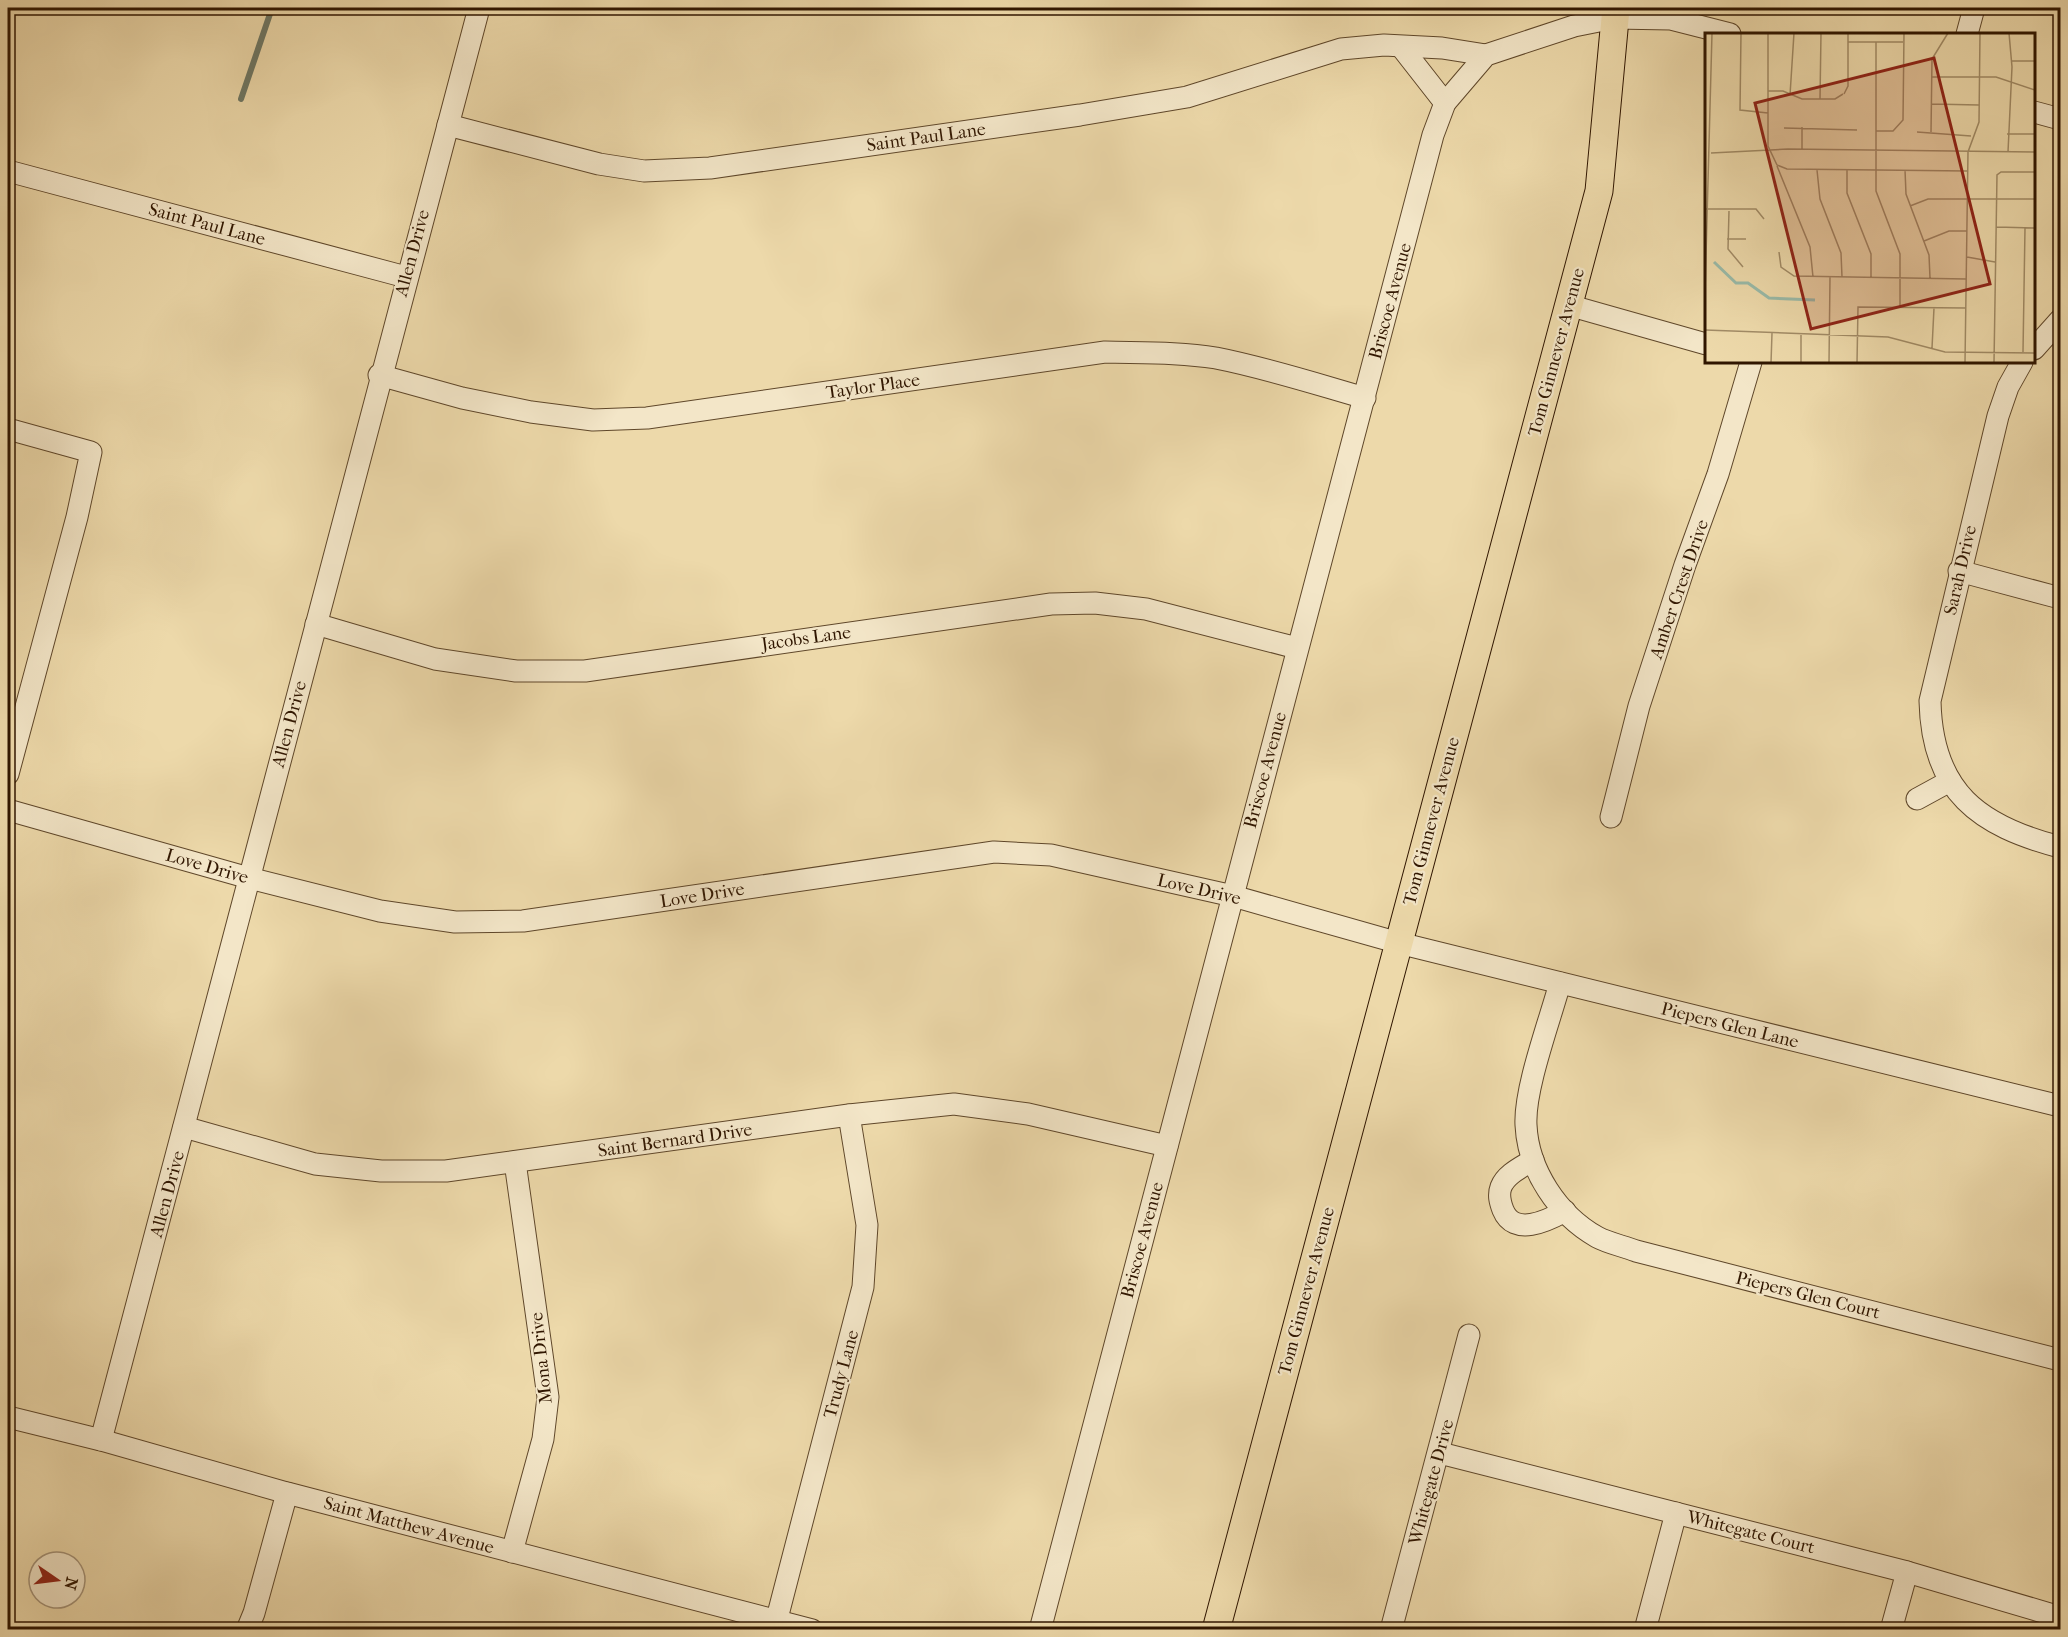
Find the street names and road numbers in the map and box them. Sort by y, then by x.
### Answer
street label: Saint Paul Lane [865,119,987,156]
street label: Saint Paul Lane [146,199,268,250]
street label: Allen Drive [391,207,434,300]
street label: Briscoe Avenue [1365,241,1416,361]
street label: Tom Ginnever Avenue [1524,266,1589,438]
street label: Taylor Place [825,370,921,403]
street label: Amber Crest Drive [1645,517,1713,662]
street label: Sarah Drive [1940,523,1981,617]
street label: Jacobs Lane [758,622,852,655]
street label: Allen Drive [268,678,311,771]
street label: Briscoe Avenue [1240,710,1291,830]
street label: Tom Ginnever Avenue [1399,735,1464,907]
street label: Love Drive [163,845,251,888]
street label: Love Drive [1155,870,1243,909]
street label: Love Drive [658,878,746,913]
street label: Piepers Glen Lane [1659,998,1801,1053]
street label: Saint Bernard Drive [597,1119,754,1162]
street label: Allen Drive [146,1148,189,1241]
street label: Briscoe Avenue [1117,1180,1168,1300]
street label: Tom Ginnever Avenue [1274,1205,1339,1377]
street label: Piepers Glen Court [1734,1267,1883,1324]
street label: Mona Drive [526,1311,557,1405]
street label: Trudy Lane [820,1328,863,1420]
street label: Whitegate Drive [1404,1417,1458,1548]
street label: Saint Matthew Avenue [321,1493,496,1558]
street label: Whitegate Court [1684,1506,1817,1559]

